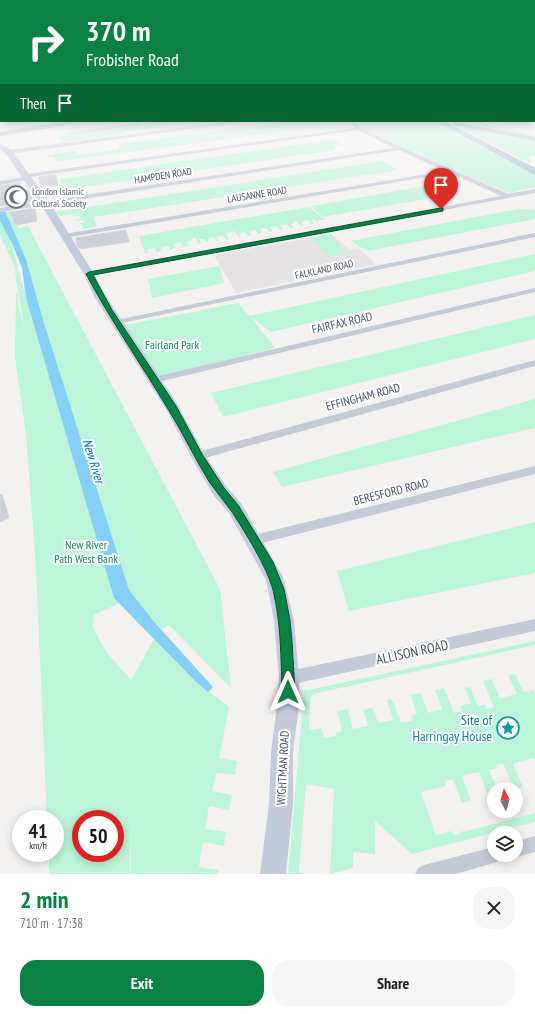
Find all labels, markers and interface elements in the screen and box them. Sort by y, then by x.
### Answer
text: 370 m [86,12,150,49]
icon: right [20,16,72,68]
text: Frobisher Road [86,48,179,71]
icon: arrive [54,92,76,114]
text: Then [20,94,46,113]
street label: HAMPDEN ROAD [134,165,193,186]
pin [424,168,458,209]
icon: arrive [430,174,452,196]
street label: LAUSANNE ROAD [226,183,288,206]
mosque icon: London Islamic Cultural Society [3,184,29,210]
place label: London Islamic Cultural Society [32,185,87,210]
street label: FALKLAND ROAD [294,257,355,282]
street label: FAIRFAX ROAD [310,308,374,337]
park label: Fairland Park [145,337,199,352]
street label: EFFINGHAM ROAD [324,379,402,414]
water label: New River [79,437,109,488]
street label: BERESFORD ROAD [352,475,430,508]
park label: New River Path West Bank [54,537,118,566]
street label: ALLISON ROAD [374,636,450,668]
position arrow [267,671,309,713]
place label: Site of Harringay House [412,711,492,745]
place icon: Site of Harringay House [495,715,521,741]
street label: WIGHTMAN ROAD [273,730,292,806]
north arrow [487,782,523,818]
map controls [487,782,523,862]
speed limit sign: 50 [72,810,124,862]
text: 41 [28,818,48,844]
button: layers [487,826,523,862]
text: km/h [29,839,47,852]
text: 2 min [20,884,68,915]
button: close [473,887,515,929]
text: 710 m · 17:38 [20,915,83,932]
button: Exit [20,960,264,1006]
button: Share [272,960,515,1006]

